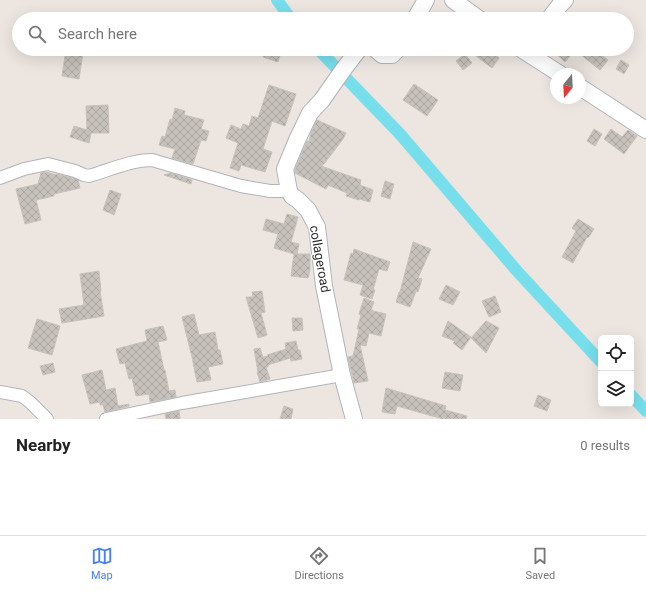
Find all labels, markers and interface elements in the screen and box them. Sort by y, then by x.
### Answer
search box [12,12,634,56]
icon: search [26,23,48,45]
text: Search here [58,25,137,43]
north arrow [550,68,586,104]
street label: collageroad [307,224,333,294]
map controls [598,335,634,407]
button: locate [598,335,634,371]
button: layers [598,371,634,407]
text: Nearby [16,435,71,455]
text: 0 results [580,438,630,453]
tab: Map [91,545,113,582]
tab: Directions [294,545,344,582]
tab: Saved [525,545,555,582]

